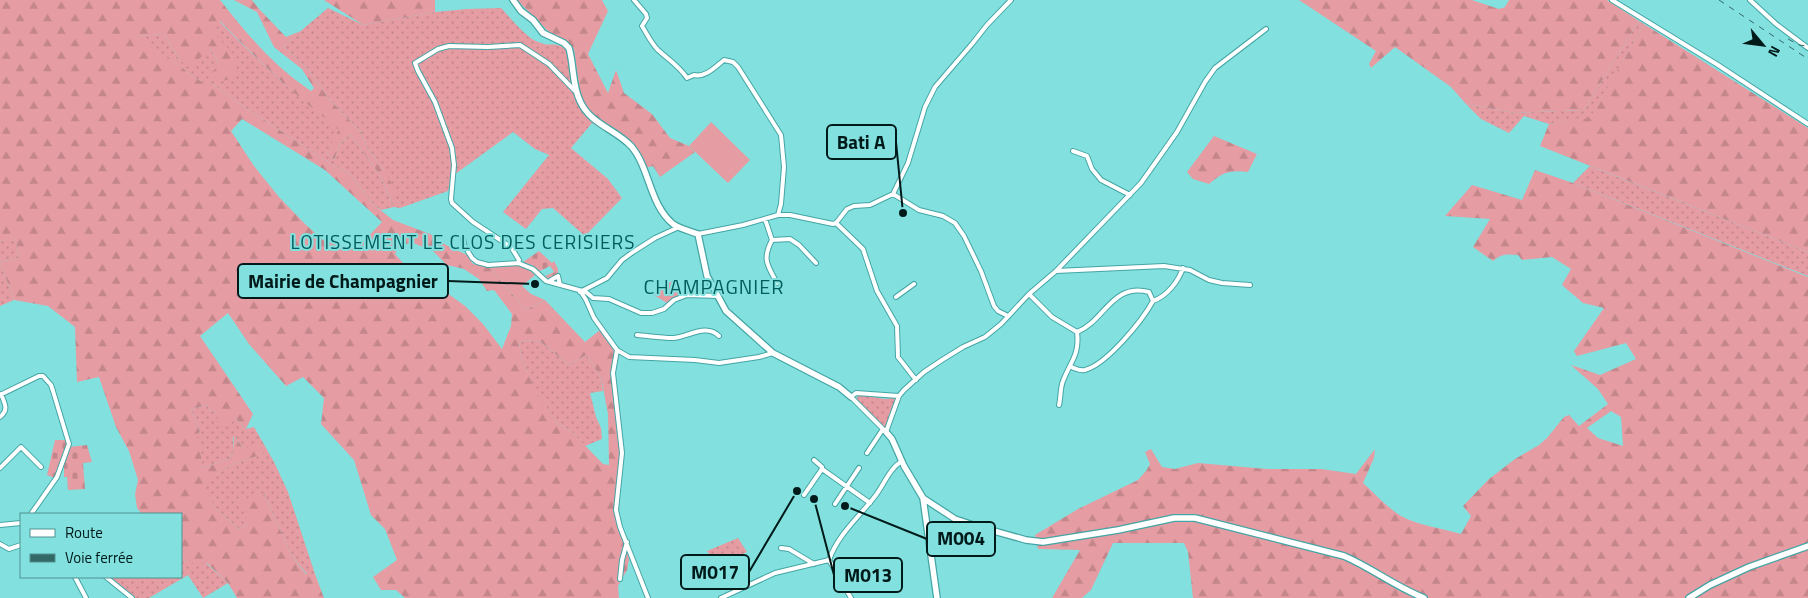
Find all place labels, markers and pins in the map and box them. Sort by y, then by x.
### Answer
callout: Bati A [827,125,896,159]
callout: Mairie de Champagnier [238,264,448,298]
callout: M004 [927,522,995,556]
callout: M017 [681,555,749,589]
callout: M013 [834,558,902,592]

